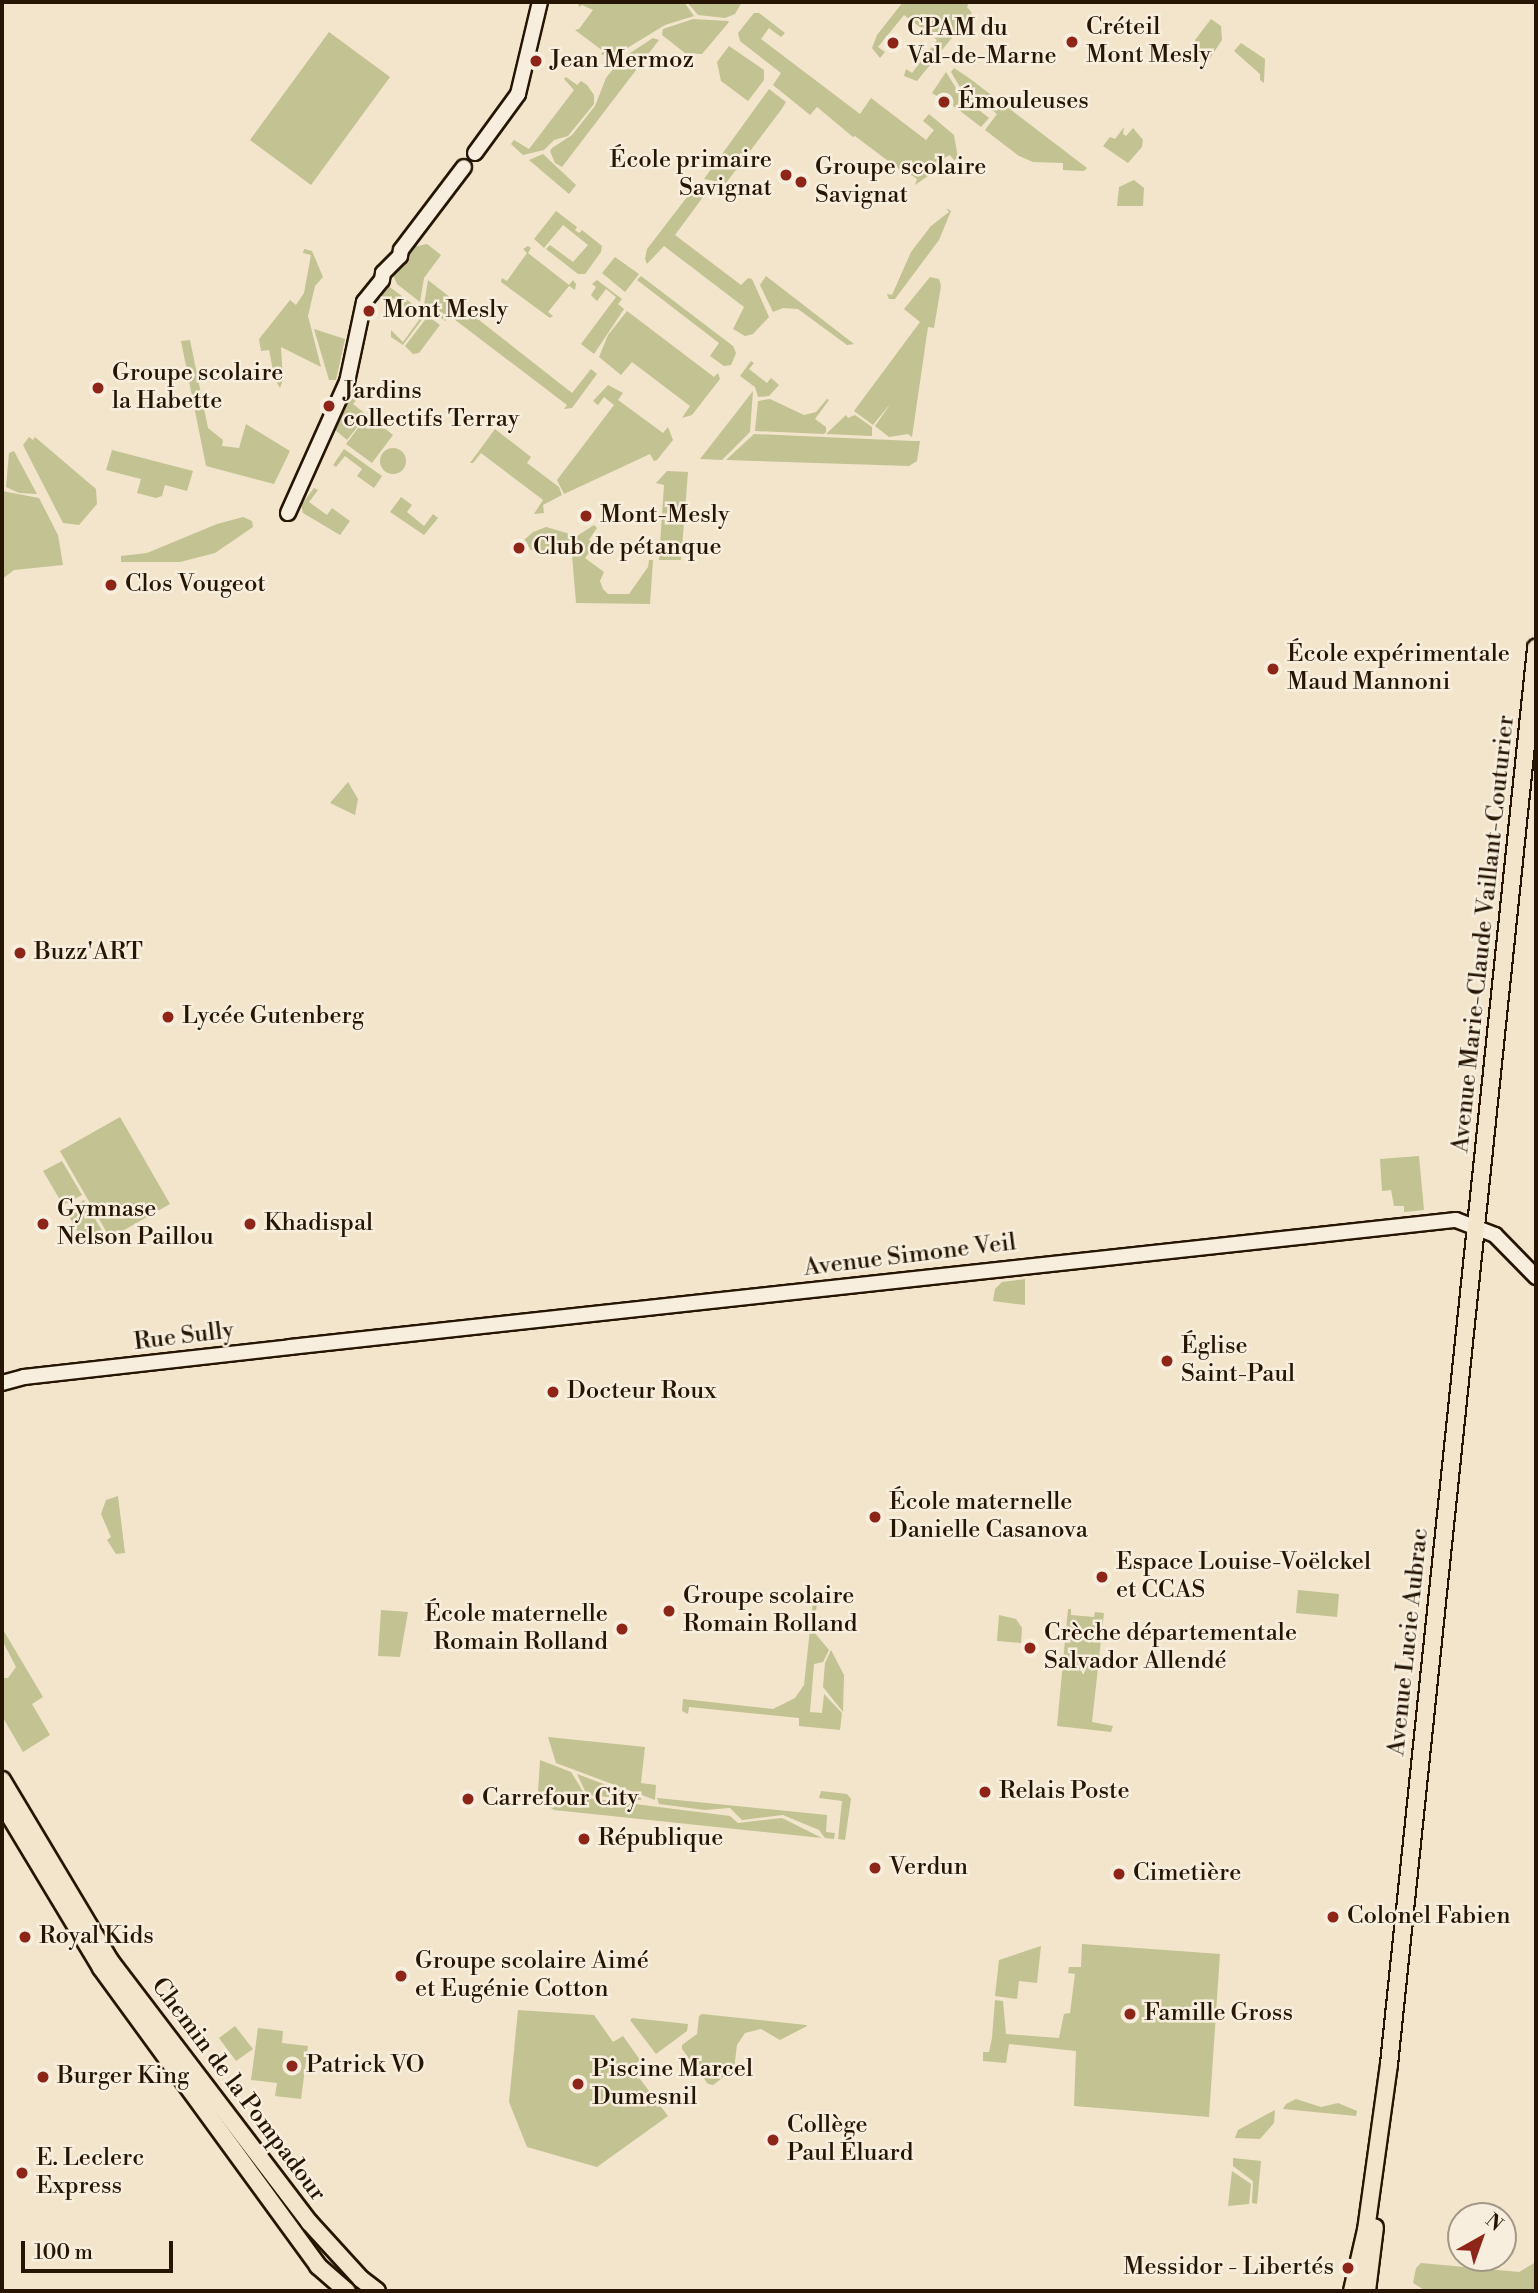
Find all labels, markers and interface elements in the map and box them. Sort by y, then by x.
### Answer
place label: Créteil Mont Mesly [1086,14,1211,70]
place label: CPAM du Val-de-Marne [907,15,1057,71]
marker: Créteil Mont Mesly [1064,34,1080,50]
marker: CPAM du Val-de-Marne [885,35,901,51]
place label: Jean Mermoz [550,47,694,75]
marker: Jean Mermoz [528,53,544,69]
place label: Émouleuses [958,88,1089,116]
marker: Émouleuses [936,94,952,110]
place label: École primaire Savignat [610,147,772,203]
place label: Groupe scolaire Savignat [815,154,986,210]
marker: École primaire Savignat [778,167,794,183]
marker: Groupe scolaire Savignat [793,174,809,190]
place label: Mont Mesly [383,297,508,325]
marker: Mont Mesly [361,303,377,319]
place label: Groupe scolaire la Habette [112,360,283,416]
place label: Jardins collectifs Terray [343,378,519,434]
marker: Groupe scolaire la Habette [90,380,106,396]
marker: Jardins collectifs Terray [321,398,337,414]
place label: Mont-Mesly [600,502,730,530]
marker: Mont-Mesly [578,508,594,524]
place label: Club de pétanque [533,534,722,562]
marker: Club de pétanque [511,540,527,556]
place label: Clos Vougeot [125,571,266,599]
marker: Clos Vougeot [103,577,119,593]
place label: École expérimentale Maud Mannoni [1287,641,1510,697]
marker: École expérimentale Maud Mannoni [1265,661,1281,677]
street label: Avenue Marie-Claude Vaillant-Couturier [1447,714,1521,1154]
place label: Buzz'ART [34,939,143,967]
marker: Buzz'ART [12,945,28,961]
place label: Lycée Gutenberg [182,1003,364,1031]
marker: Lycée Gutenberg [160,1009,176,1025]
place label: Gymnase Nelson Paillou [57,1196,214,1252]
place label: Khadispal [264,1210,373,1238]
marker: Gymnase Nelson Paillou [35,1216,51,1232]
marker: Khadispal [242,1216,258,1232]
street label: Avenue Simone Veil [802,1229,1018,1283]
street label: Rue Sully [132,1317,236,1357]
place label: Église Saint-Paul [1181,1333,1295,1389]
marker: Église Saint-Paul [1159,1353,1175,1369]
place label: Docteur Roux [567,1378,716,1406]
marker: Docteur Roux [545,1384,561,1400]
place label: École maternelle Danielle Casanova [889,1489,1088,1545]
marker: École maternelle Danielle Casanova [867,1509,883,1525]
street label: Avenue Lucie Aubrac [1383,1527,1435,1757]
place label: Espace Louise-Voëlckel et CCAS [1116,1549,1371,1605]
marker: Espace Louise-Voëlckel et CCAS [1094,1569,1110,1585]
place label: Groupe scolaire Romain Rolland [683,1583,857,1639]
place label: École maternelle Romain Rolland [425,1601,608,1657]
marker: Groupe scolaire Romain Rolland [661,1603,677,1619]
place label: Crèche départementale Salvador Allendé [1044,1620,1297,1676]
marker: École maternelle Romain Rolland [614,1621,630,1637]
marker: Crèche départementale Salvador Allendé [1022,1640,1038,1656]
place label: Relais Poste [999,1778,1130,1806]
marker: Relais Poste [977,1784,993,1800]
place label: Carrefour City [482,1785,639,1813]
marker: Carrefour City [460,1791,476,1807]
place label: République [598,1825,723,1853]
marker: République [576,1831,592,1847]
place label: Verdun [889,1854,968,1882]
marker: Verdun [867,1860,883,1876]
place label: Cimetière [1133,1860,1241,1888]
marker: Cimetière [1111,1866,1127,1882]
place label: Colonel Fabien [1347,1903,1510,1931]
marker: Colonel Fabien [1325,1909,1341,1925]
place label: Royal Kids [39,1923,154,1951]
marker: Royal Kids [17,1929,33,1945]
place label: Groupe scolaire Aimé et Eugénie Cotton [415,1948,649,2004]
marker: Groupe scolaire Aimé et Eugénie Cotton [393,1968,409,1984]
street label: Chemin de la Pompadour [145,1973,331,2207]
place label: Famille Gross [1144,2000,1293,2028]
marker: Famille Gross [1122,2006,1138,2022]
place label: Patrick VO [306,2052,424,2080]
place label: Piscine Marcel Dumesnil [592,2056,753,2112]
marker: Patrick VO [284,2058,300,2074]
place label: Burger King [57,2063,189,2091]
marker: Burger King [35,2069,51,2085]
marker: Piscine Marcel Dumesnil [570,2076,586,2092]
place label: Collège Paul Éluard [787,2112,913,2168]
marker: Collège Paul Éluard [765,2132,781,2148]
place label: E. Leclerc Express [36,2145,144,2201]
marker: E. Leclerc Express [14,2165,30,2181]
north arrow [1447,2202,1517,2272]
text: N [1481,2208,1508,2236]
scale bar [24,2226,177,2270]
text: 100 m [34,2240,93,2266]
place label: Messidor - Libertés [1123,2254,1334,2282]
marker: Messidor - Libertés [1340,2260,1356,2276]

